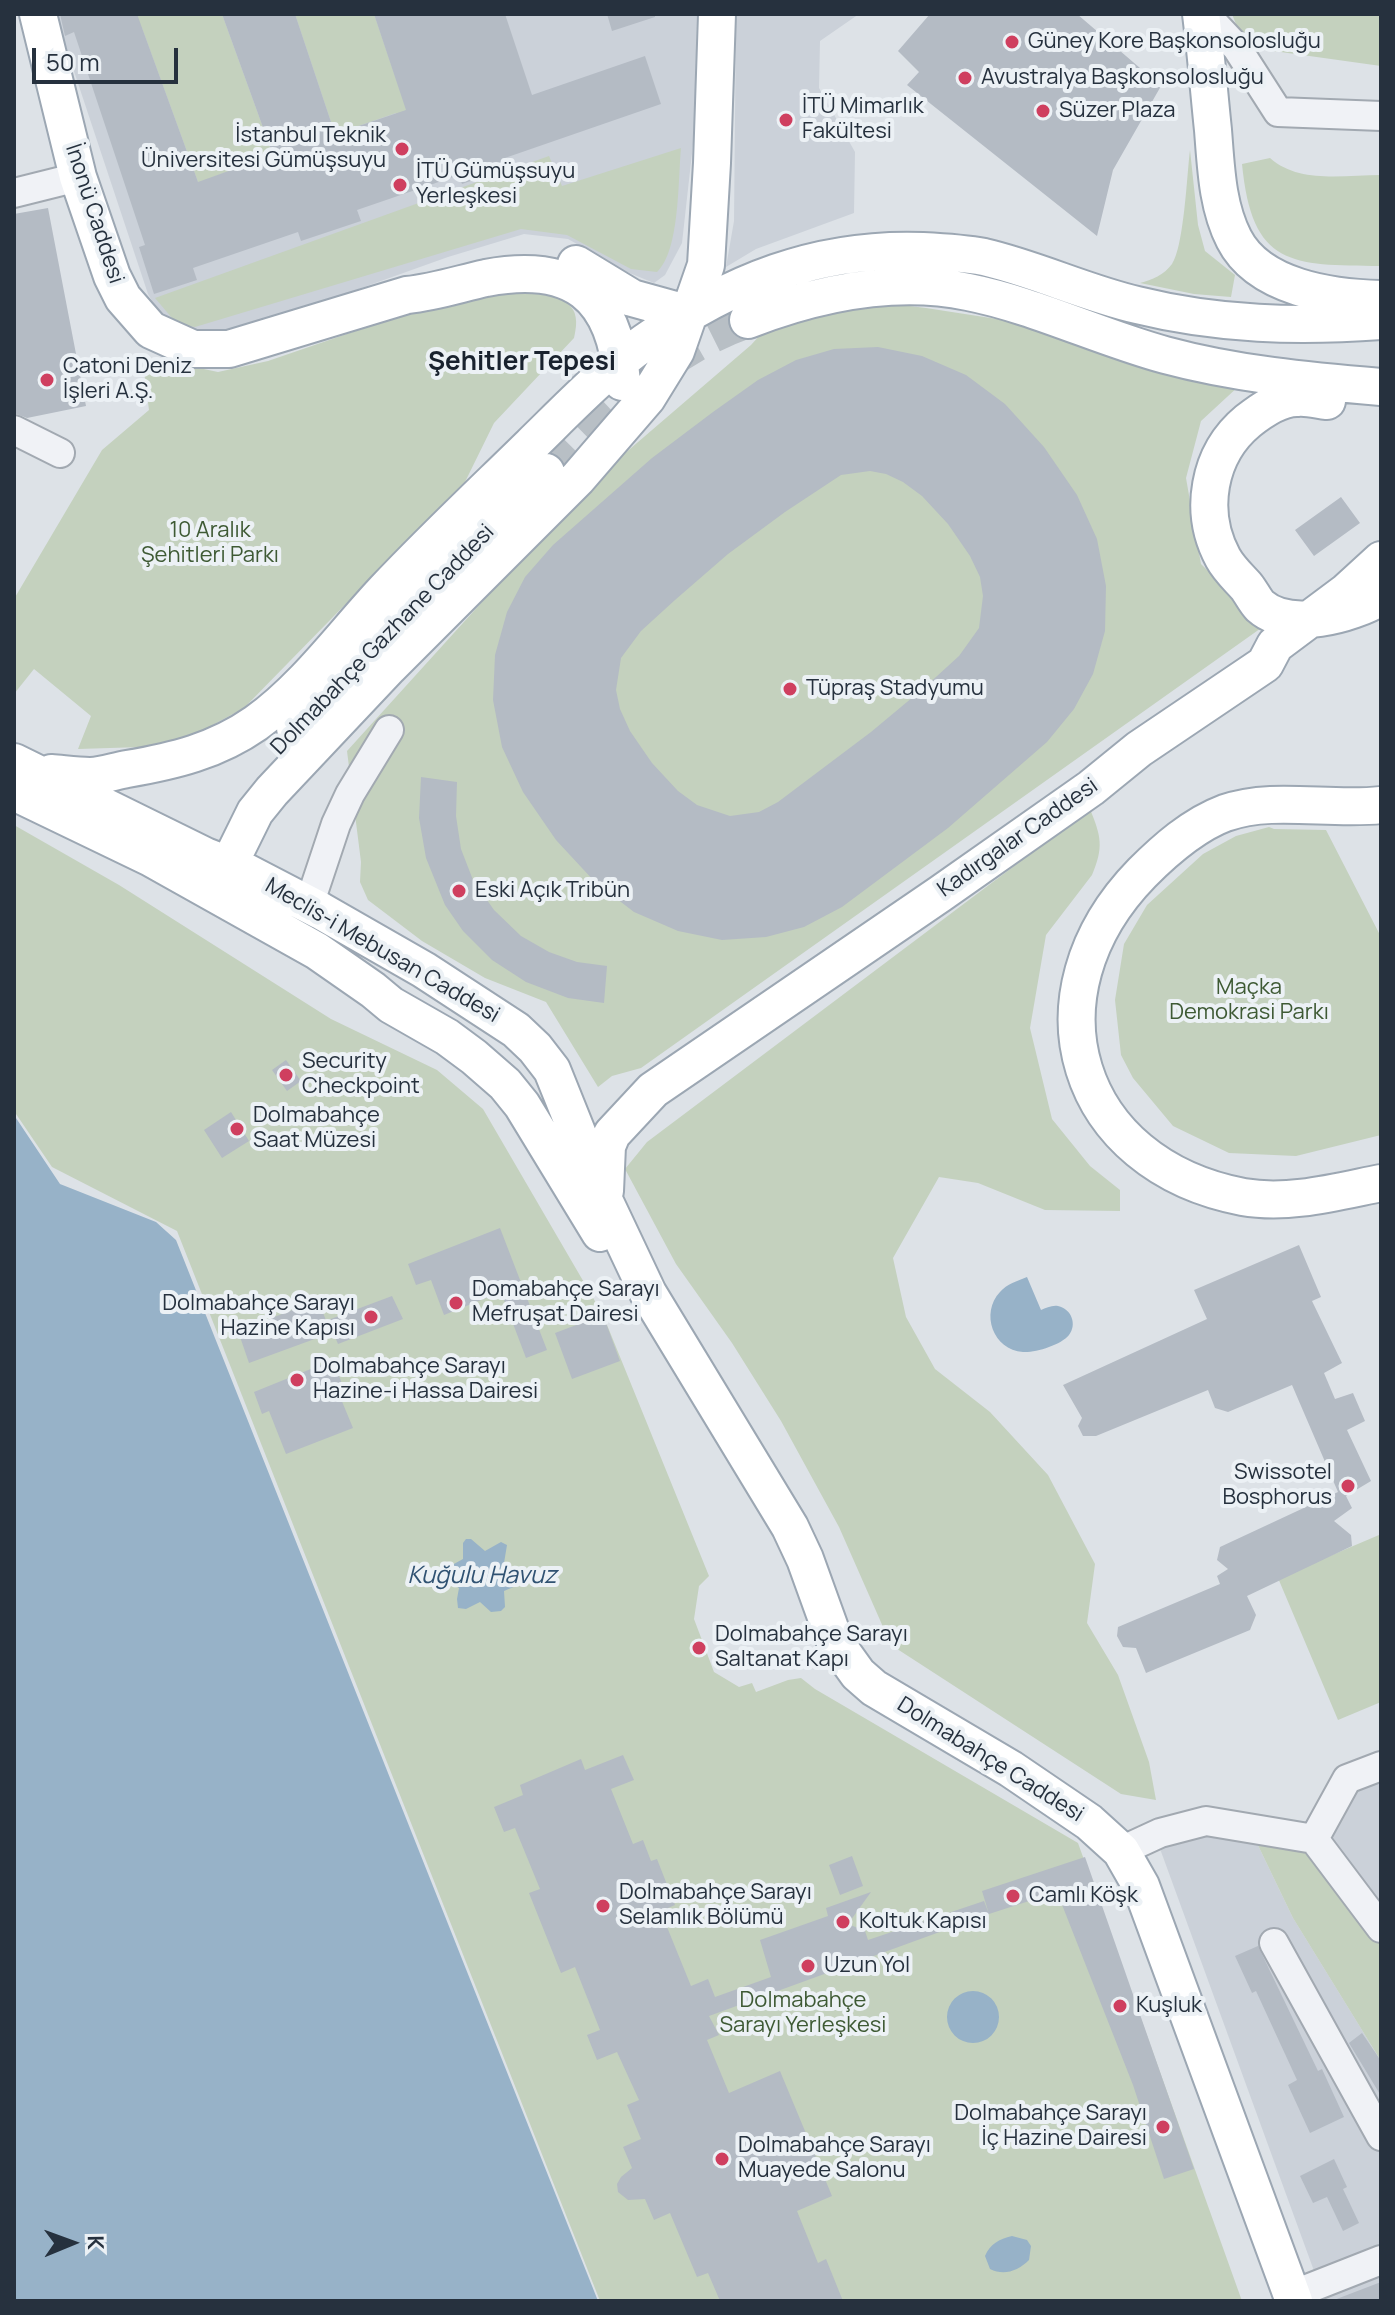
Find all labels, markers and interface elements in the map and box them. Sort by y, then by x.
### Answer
place label: Güney Kore Başkonsolosluğu [1028,29,1321,55]
scale bar [36,32,182,82]
marker: Güney Kore Başkonsolosluğu [1003,33,1021,51]
text: 50 m [46,45,100,78]
place label: Avustralya Başkonsolosluğu [981,65,1264,91]
marker: Avustralya Başkonsolosluğu [956,69,974,87]
place label: İTÜ Mimarlık Fakültesi [802,94,924,146]
place label: Süzer Plaza [1059,98,1175,124]
marker: Süzer Plaza [1034,102,1052,120]
marker: İTÜ Mimarlık Fakültesi [777,111,795,129]
place label: İstanbul Teknik Üniversitesi Gümüşsuyu [141,123,386,174]
marker: İstanbul Teknik Üniversitesi Gümüşsuyu [393,140,411,158]
street label: İnonü Caddesi [59,141,129,287]
place label: İTÜ Gümüşsuyu Yerleşkesi [416,159,575,210]
marker: İTÜ Gümüşsuyu Yerleşkesi [391,176,409,194]
district label: Şehitler Tepesi [428,347,616,379]
place label: Catoni Deniz İşleri A.Ş. [63,354,192,406]
marker: Catoni Deniz İşleri A.Ş. [38,371,56,389]
park label: 10 Aralık Şehitleri Parkı [141,518,279,570]
street label: Dolmabahçe Gazhane Caddesi [266,519,500,761]
place label: Tüpraş Stadyumu [806,676,984,702]
marker: Tüpraş Stadyumu [781,680,799,698]
street label: Kadırgalar Caddesi [933,773,1103,903]
street label: Meclis-i Mebusan Caddesi [260,873,504,1029]
place label: Eski Açık Tribün [475,878,630,904]
marker: Eski Açık Tribün [450,882,468,900]
park label: Maçka Demokrasi Parkı [1169,975,1329,1026]
place label: Security Checkpoint [302,1049,420,1100]
marker: Security Checkpoint [277,1066,295,1084]
place label: Dolmabahçe Saat Müzesi [253,1103,380,1154]
marker: Dolmabahçe Saat Müzesi [228,1120,246,1138]
place label: Domabahçe Sarayı Mefruşat Dairesi [472,1277,660,1328]
place label: Dolmabahçe Sarayı Hazine Kapısı [162,1291,355,1342]
marker: Domabahçe Sarayı Mefruşat Dairesi [447,1294,465,1312]
marker: Dolmabahçe Sarayı Hazine Kapısı [362,1308,380,1326]
place label: Dolmabahçe Sarayı Hazine-i Hassa Dairesi [313,1354,538,1406]
marker: Dolmabahçe Sarayı Hazine-i Hassa Dairesi [288,1371,306,1389]
place label: Swissotel Bosphorus [1222,1460,1332,1512]
marker: Swissotel Bosphorus [1339,1477,1357,1495]
water label: Kuğulu Havuz [407,1562,557,1590]
place label: Dolmabahçe Sarayı Saltanat Kapı [715,1622,908,1674]
marker: Dolmabahçe Sarayı Saltanat Kapı [690,1639,708,1657]
street label: Dolmabahçe Caddesi [892,1692,1088,1828]
place label: Dolmabahçe Sarayı Selamlık Bölümü [619,1880,812,1932]
place label: Camlı Köşk [1029,1883,1138,1909]
marker: Camlı Köşk [1004,1887,1022,1905]
marker: Dolmabahçe Sarayı Selamlık Bölümü [594,1897,612,1915]
place label: Koltuk Kapısı [859,1909,987,1935]
marker: Koltuk Kapısı [834,1913,852,1931]
place label: Uzun Yol [824,1953,910,1979]
marker: Uzun Yol [799,1957,817,1975]
park label: Dolmabahçe Sarayı Yerleşkesi [719,1988,887,2040]
place label: Kuşluk [1136,1993,1202,2019]
marker: Kuşluk [1111,1997,1129,2015]
place label: Dolmabahçe Sarayı İç Hazine Dairesi [954,2101,1147,2152]
marker: Dolmabahçe Sarayı İç Hazine Dairesi [1154,2118,1172,2136]
place label: Dolmabahçe Sarayı Muayede Salonu [738,2133,931,2184]
marker: Dolmabahçe Sarayı Muayede Salonu [713,2150,731,2168]
north arrow [32,2203,112,2283]
text: K [81,2235,111,2250]

